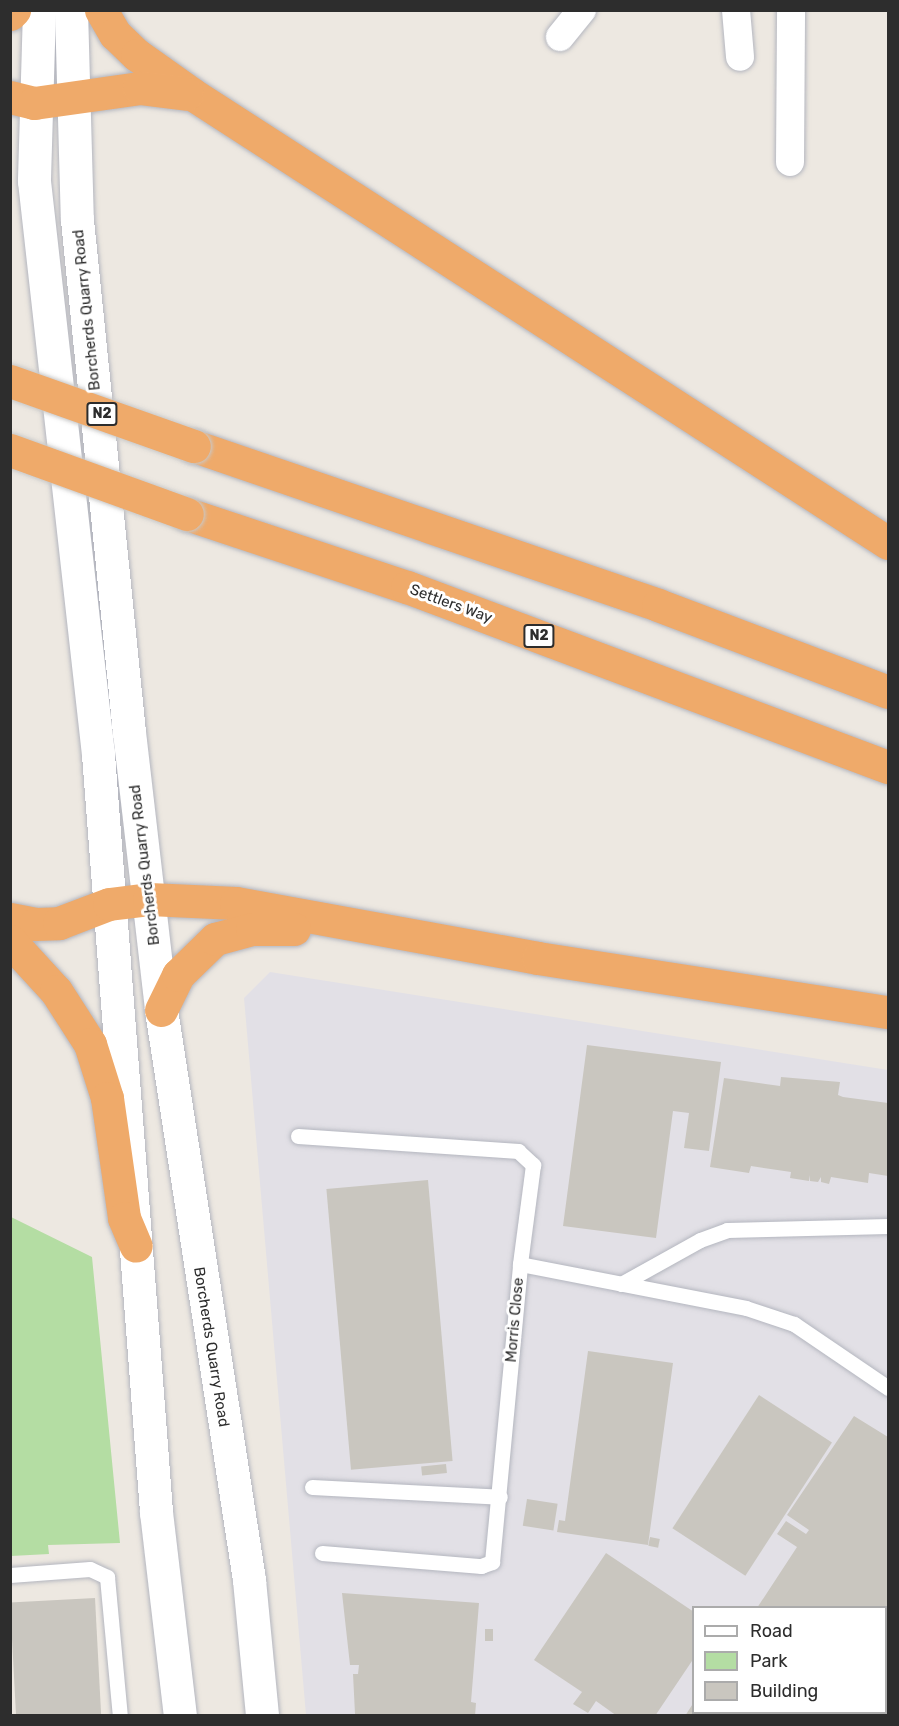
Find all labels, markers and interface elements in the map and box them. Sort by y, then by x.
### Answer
street label: Borcherds Quarry Road [70,228,104,392]
road number: N2 [86,403,118,425]
street label: Settlers Way [407,581,495,627]
road number: N2 [522,625,556,647]
street label: Borcherds Quarry Road [126,783,164,947]
street label: Borcherds Quarry Road [189,1266,233,1428]
street label: Morris Close [502,1277,528,1363]
legend [692,1606,887,1714]
text: Road [750,1620,793,1642]
text: Park [750,1650,787,1672]
text: Building [750,1680,818,1702]

